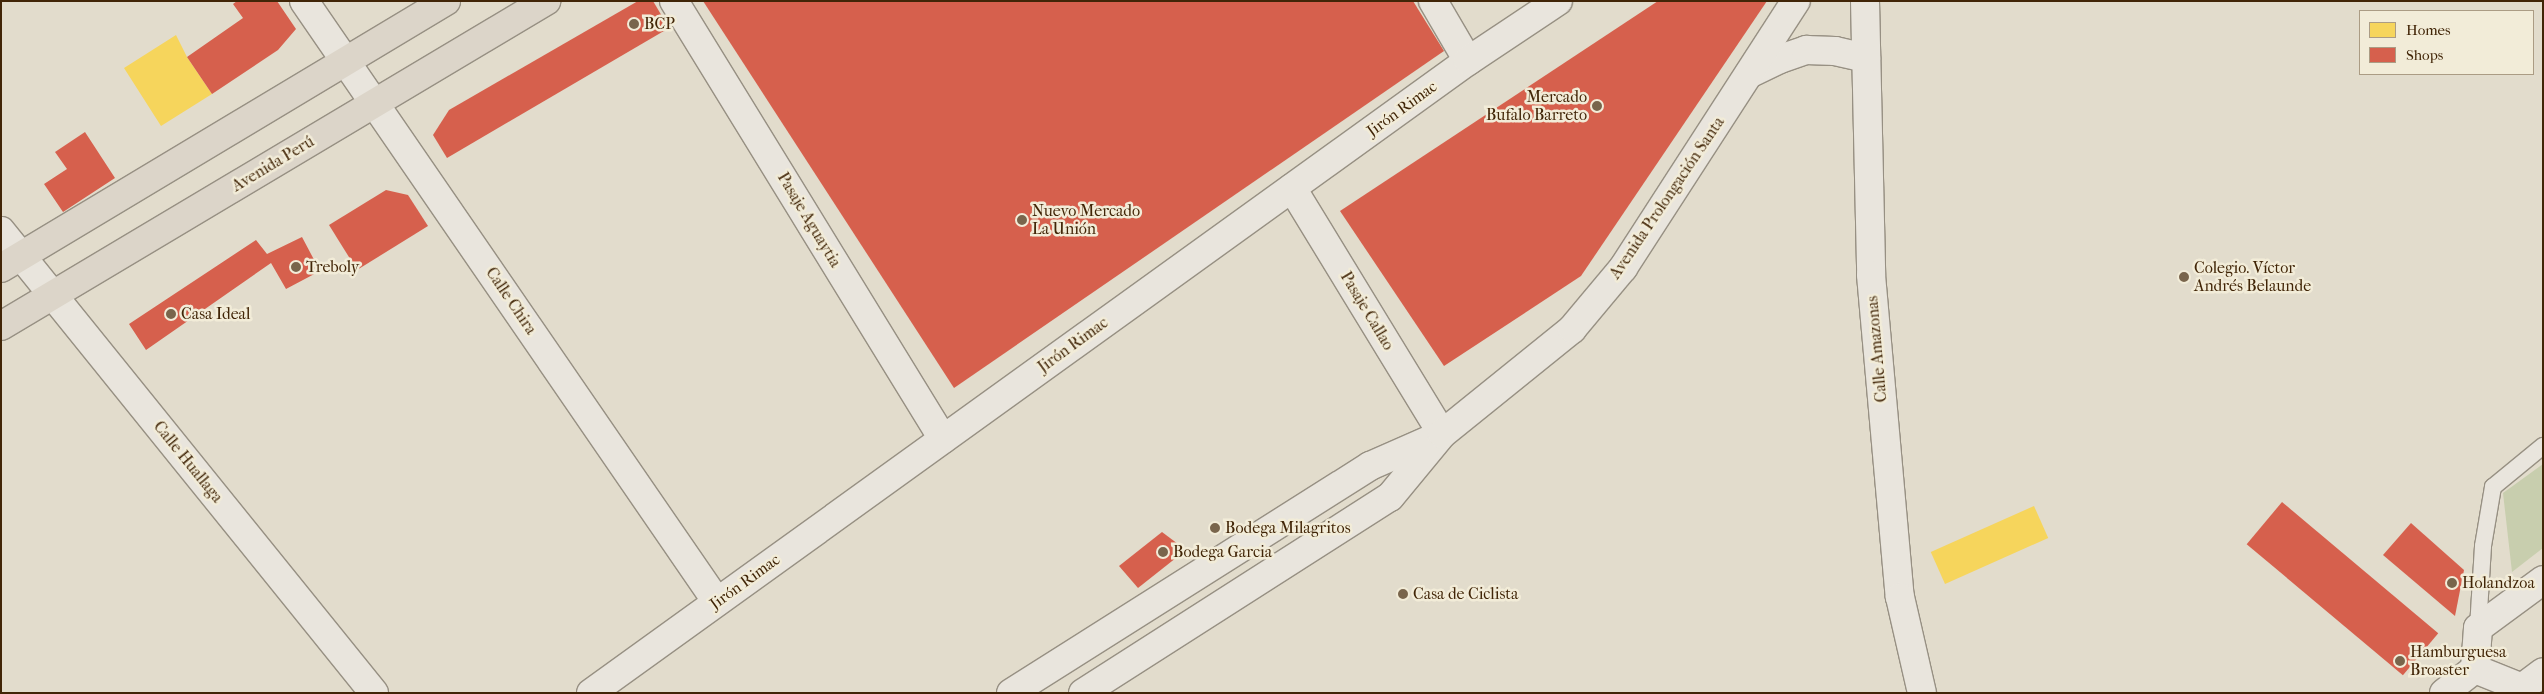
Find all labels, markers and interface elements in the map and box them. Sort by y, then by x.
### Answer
legend [2359,10,2534,75]
place label: BCP [644,14,675,34]
marker: BCP [628,18,640,30]
text: Homes [2406,21,2451,39]
text: Shops [2406,46,2443,64]
street label: Jirón Rimac [1363,77,1441,141]
place label: Mercado Bufalo Barreto [1486,87,1587,125]
marker: Mercado Bufalo Barreto [1591,100,1603,112]
street label: Avenida Prolongación Santa [1606,113,1728,283]
street label: Avenida Perú [229,132,317,196]
street label: Pasaje Aguaytia [773,169,845,271]
place label: Nuevo Mercado La Unión [1032,201,1140,239]
marker: Nuevo Mercado La Unión [1016,214,1028,226]
place label: Treboly [306,257,359,277]
place label: Colegio. Víctor Andrés Belaunde [2194,258,2311,296]
marker: Treboly [290,261,302,273]
street label: Calle Chira [482,264,540,338]
street label: Pasaje Callao [1336,268,1398,354]
marker: Colegio. Víctor Andrés Belaunde [2178,271,2190,283]
street label: Calle Amazonas [1863,295,1891,403]
place label: Casa Ideal [181,304,250,324]
marker: Casa Ideal [165,308,177,320]
street label: Jirón Rimac [1034,313,1112,377]
street label: Calle Huallaga [149,417,227,507]
place label: Bodega Milagritos [1225,518,1351,538]
marker: Bodega Milagritos [1209,522,1221,534]
place label: Bodega Garcia [1173,542,1272,562]
marker: Bodega Garcia [1157,546,1169,558]
street label: Jirón Rimac [706,550,784,614]
place label: Holandzoa [2462,573,2535,593]
marker: Holandzoa [2446,577,2458,589]
place label: Casa de Ciclista [1413,584,1518,604]
marker: Casa de Ciclista [1397,588,1409,600]
place label: Hamburguesa Broaster [2410,642,2506,680]
marker: Hamburguesa Broaster [2394,655,2406,667]

